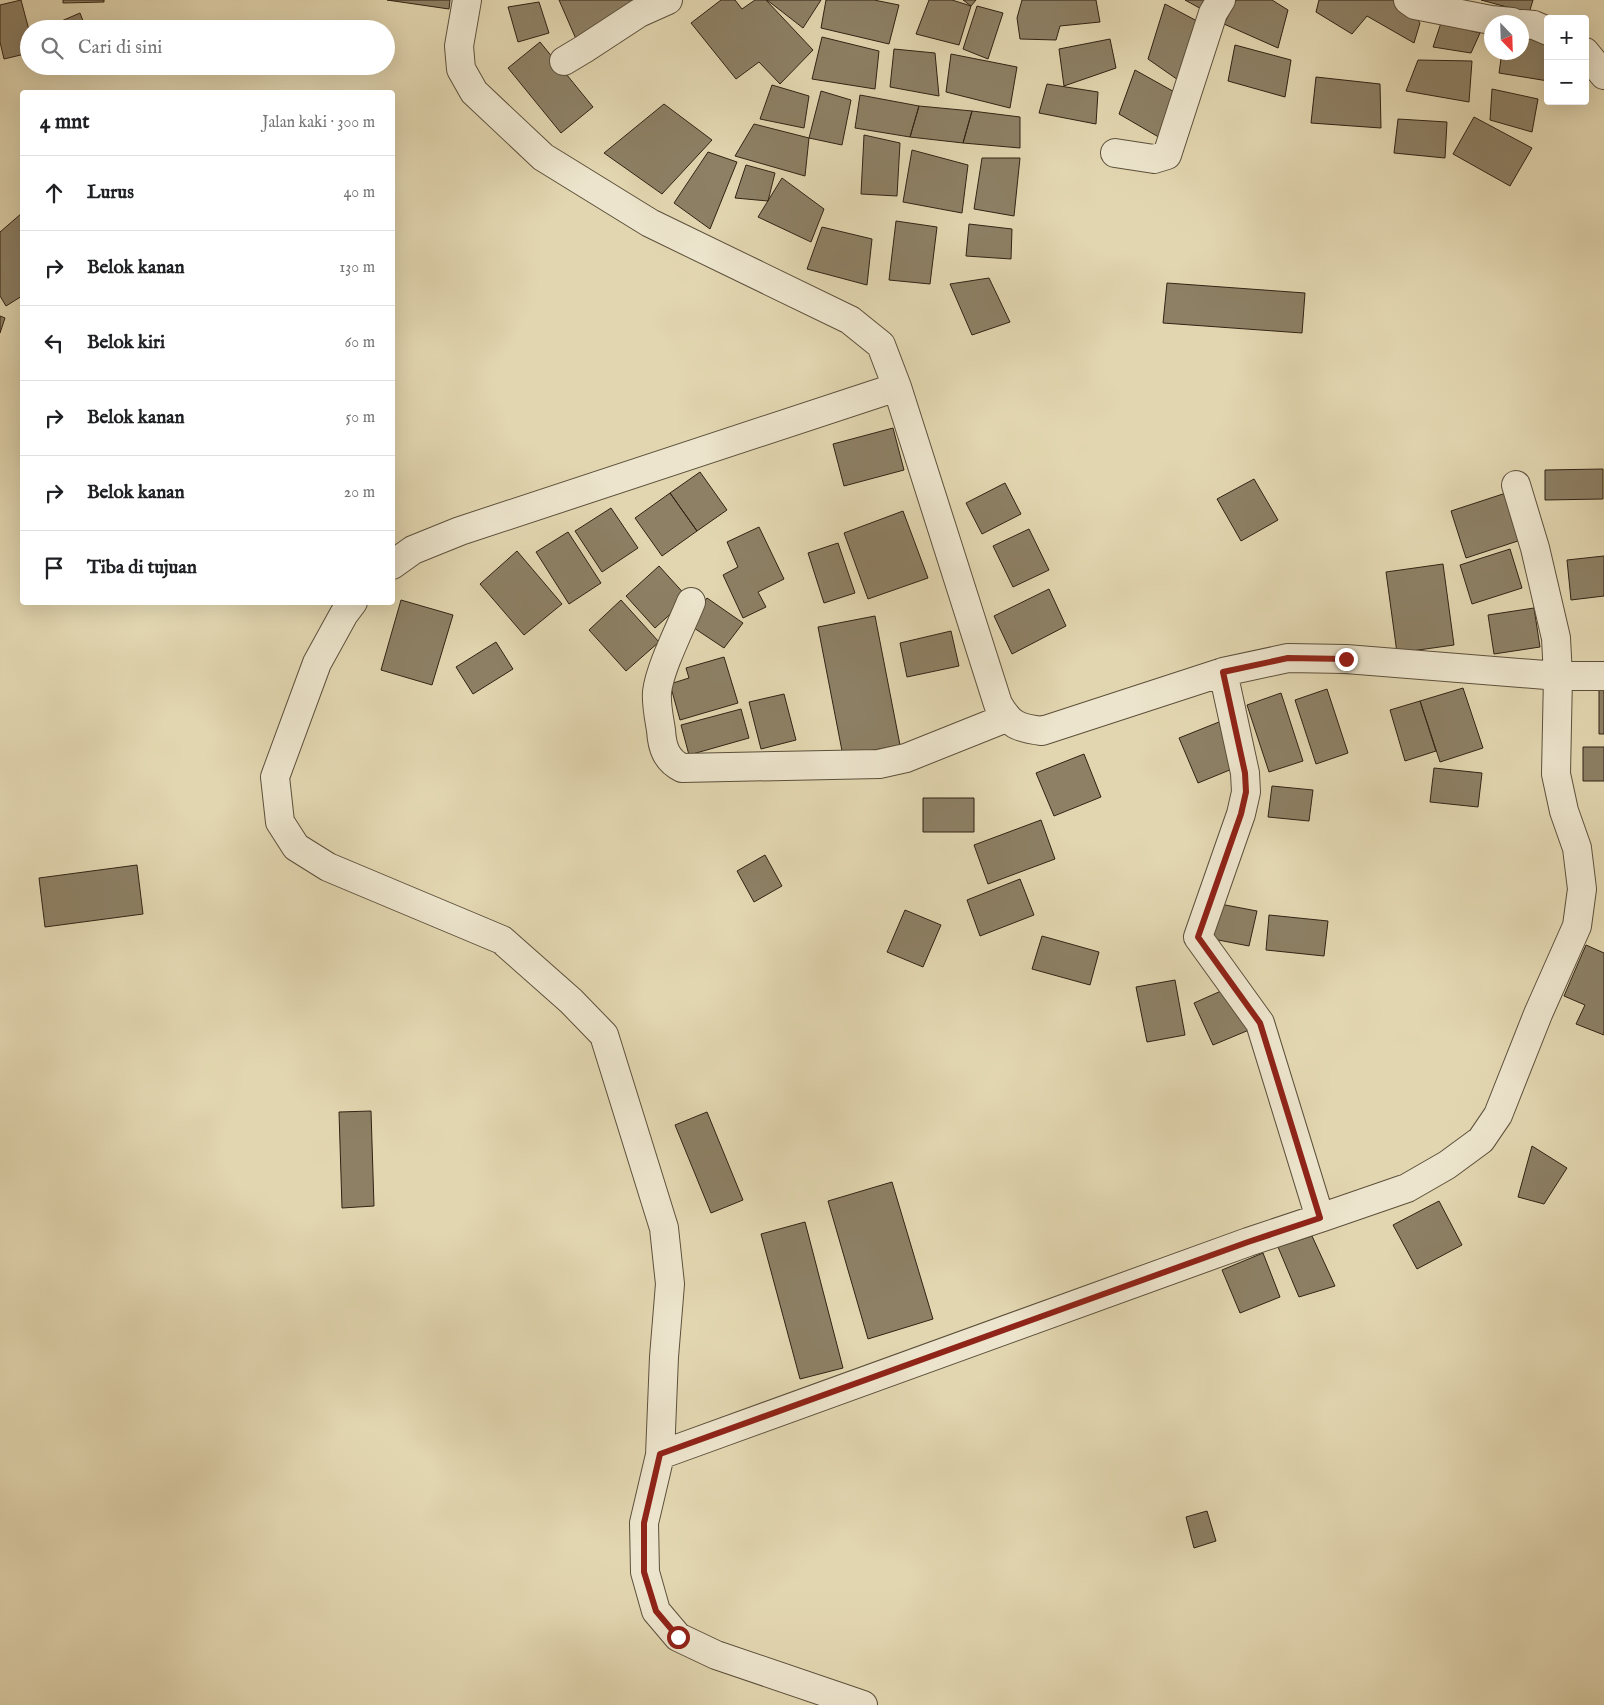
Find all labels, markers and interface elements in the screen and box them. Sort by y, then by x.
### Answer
north arrow [1484,15,1529,60]
map controls [1544,15,1589,105]
button: + [1544,15,1589,60]
search box [20,20,395,75]
icon: search [38,34,66,62]
text: Cari di sini [78,36,162,60]
button: − [1544,60,1589,105]
text: 4 mnt [40,109,89,136]
text: Jalan kaki · 300 m [262,113,375,133]
icon: ahead [40,179,68,207]
text: Lurus [87,181,134,205]
text: 40 m [343,183,375,203]
icon: right [40,254,68,282]
text: Belok kanan [87,256,185,280]
text: 130 m [339,258,375,278]
icon: left [40,329,68,357]
text: Belok kiri [87,331,165,355]
text: 60 m [345,333,375,353]
icon: right [40,404,68,432]
text: Belok kanan [87,406,185,430]
text: 50 m [346,408,375,428]
icon: right [40,479,68,507]
text: Belok kanan [87,481,185,505]
text: 20 m [344,483,375,503]
icon: arrive [40,554,68,582]
text: Tiba di tujuan [87,556,197,580]
route end [1335,648,1358,671]
route start [667,1626,690,1649]

